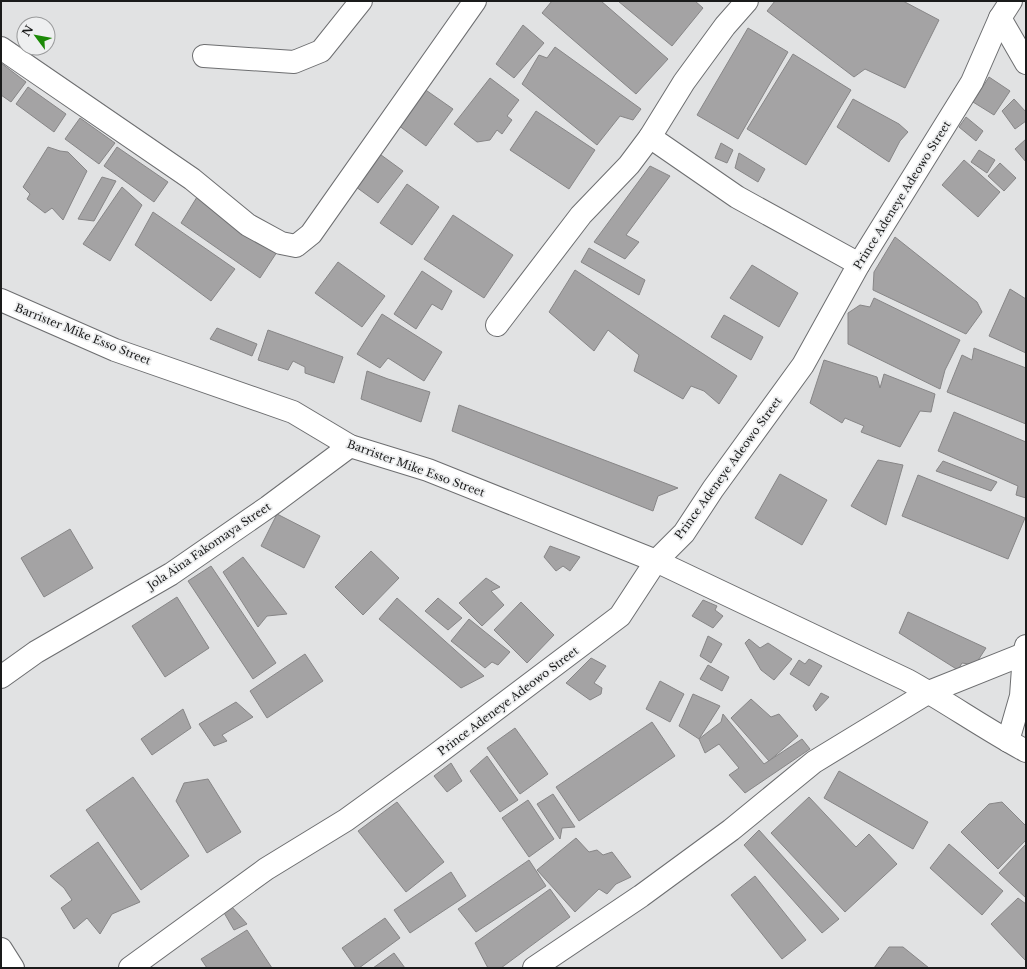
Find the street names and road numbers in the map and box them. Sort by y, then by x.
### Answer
street label: Prince Adeneye Adeowo Street [850,118,954,272]
street label: Barrister Mike Esso Street [13,300,154,368]
street label: Prince Adeneye Adeowo Street [672,394,785,542]
street label: Barrister Mike Esso Street [345,437,487,500]
street label: Jola Aina Fakomaya Street [143,499,274,594]
street label: Prince Adeneye Adeowo Street [435,643,582,758]

